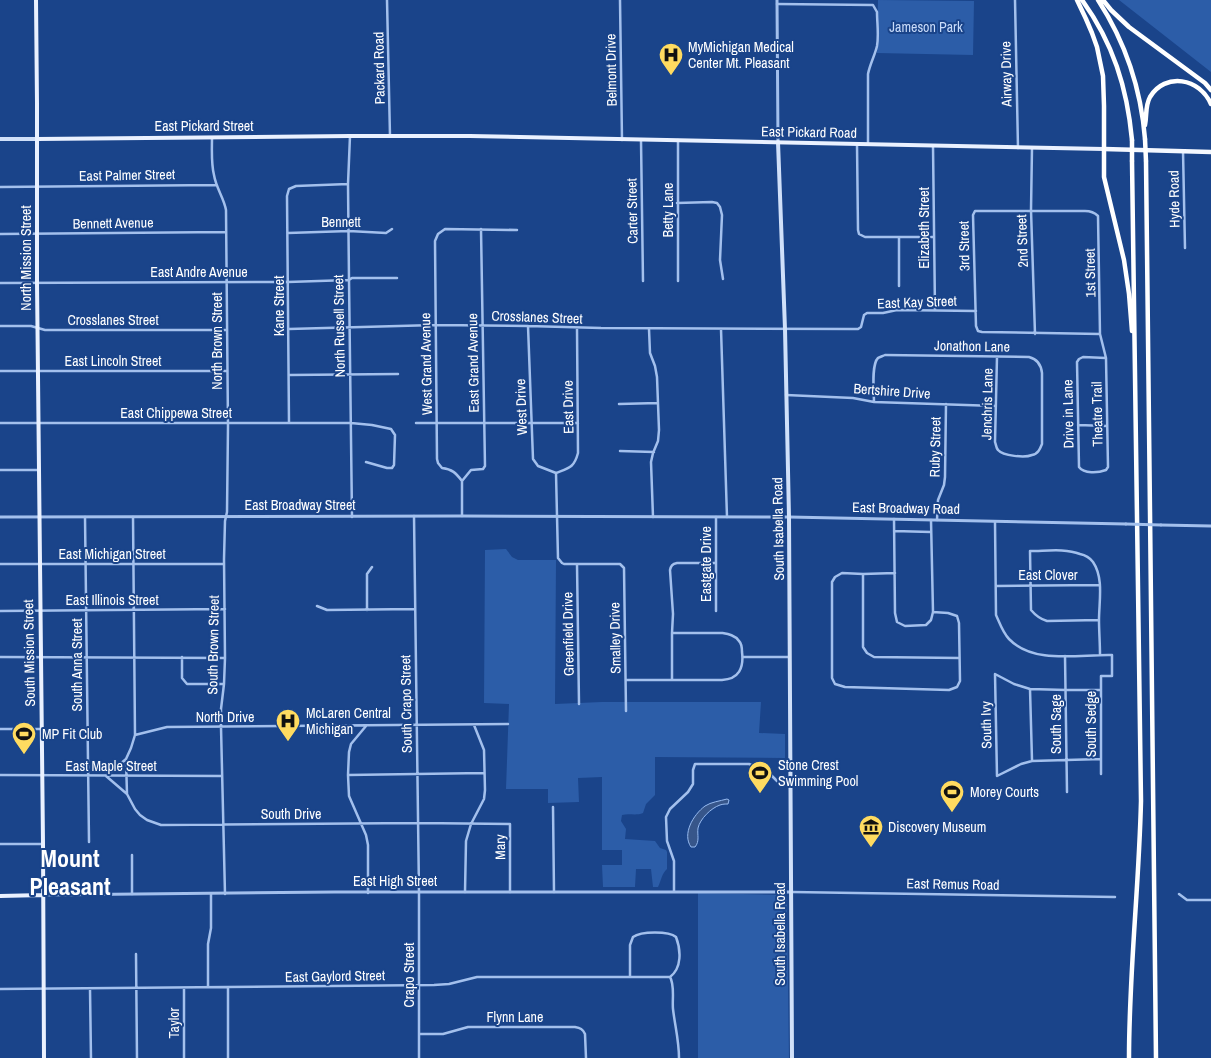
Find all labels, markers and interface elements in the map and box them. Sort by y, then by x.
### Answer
park label: Jameson Park [889,18,963,36]
street label: Packard Road [369,31,389,105]
street label: Belmont Drive [601,33,621,107]
place label: MyMichigan Medical Center Mt. Pleasant [688,38,794,72]
street label: Airway Drive [996,41,1016,108]
hospital icon: MyMichigan Medical Center Mt. Pleasant [658,42,684,76]
street label: East Pickard Street [155,117,253,135]
street label: East Pickard Road [761,122,857,142]
street label: East Palmer Street [79,165,175,185]
street label: Hyde Road [1165,170,1183,228]
street label: Carter Street [622,178,642,244]
street label: Betty Lane [659,183,677,237]
street label: Elizabeth Street [915,187,933,269]
street label: North Mission Street [17,205,35,311]
street label: Bennett Avenue [72,213,154,233]
street label: Bennett [321,213,361,231]
street label: 2nd Street [1012,214,1032,268]
street label: 3rd Street [955,221,973,271]
street label: 1st Street [1081,248,1099,298]
street label: East Andre Avenue [150,263,248,281]
street label: North Russell Street [329,274,349,378]
street label: Kane Street [270,276,288,336]
street label: North Brown Street [208,292,226,390]
street label: East Kay Street [877,292,957,312]
street label: Crosslanes Street [491,306,583,328]
street label: Crosslanes Street [67,311,159,329]
street label: West Grand Avenue [416,313,436,415]
street label: East Grand Avenue [463,313,483,413]
street label: Jonathon Lane [934,336,1010,356]
street label: East Lincoln Street [64,352,162,370]
street label: Jenchris Lane [977,368,997,440]
street label: West Drive [511,378,531,436]
street label: Bertshire Drive [853,379,931,403]
street label: Drive in Lane [1058,379,1078,449]
street label: East Drive [559,380,577,434]
street label: Theatre Trail [1087,381,1107,447]
street label: East Chippewa Street [120,404,232,422]
street label: Ruby Street [925,417,945,477]
street label: South Isabella Road [768,477,788,581]
street label: East Broadway Street [244,496,356,514]
street label: East Broadway Road [852,498,960,518]
street label: Eastgate Drive [697,526,715,602]
street label: East Michigan Street [58,545,166,563]
street label: East Clover [1018,566,1078,584]
street label: East Illinois Street [65,591,159,609]
street label: Greenfield Drive [558,592,578,676]
street label: South Brown Street [203,595,223,695]
street label: South Mission Street [19,599,39,707]
street label: Smalley Drive [605,602,625,674]
street label: South Anna Street [68,618,86,712]
street label: South Crapo Street [396,655,416,753]
street label: South Sedge [1082,691,1100,757]
street label: South Sage [1047,694,1065,754]
street label: South Ivy [977,701,995,749]
place label: McLaren Central Michigan [306,704,391,738]
street label: North Drive [196,708,254,726]
hospital icon: McLaren Central Michigan [275,708,301,742]
sports icon: MP Fit Club [11,721,37,755]
place label: MP Fit Club [42,725,102,743]
place label: Stone Crest Swimming Pool [778,756,858,790]
street label: East Maple Street [65,757,157,775]
sports icon: Stone Crest Swimming Pool [747,760,773,794]
sports icon: Morey Courts [939,779,965,813]
place label: Morey Courts [970,783,1039,801]
street label: South Drive [261,805,321,823]
museum icon: Discovery Museum [858,814,884,848]
place label: Discovery Museum [888,818,986,836]
street label: Mary [491,834,509,860]
district label: Mount Pleasant [30,842,111,902]
street label: East High Street [353,872,437,890]
street label: East Remus Road [906,874,1000,894]
street label: South Isabella Road [771,882,789,986]
street label: Crapo Street [400,942,418,1008]
street label: East Gaylord Street [285,966,385,986]
street label: Taylor [165,1007,183,1038]
street label: Flynn Lane [487,1008,543,1026]

